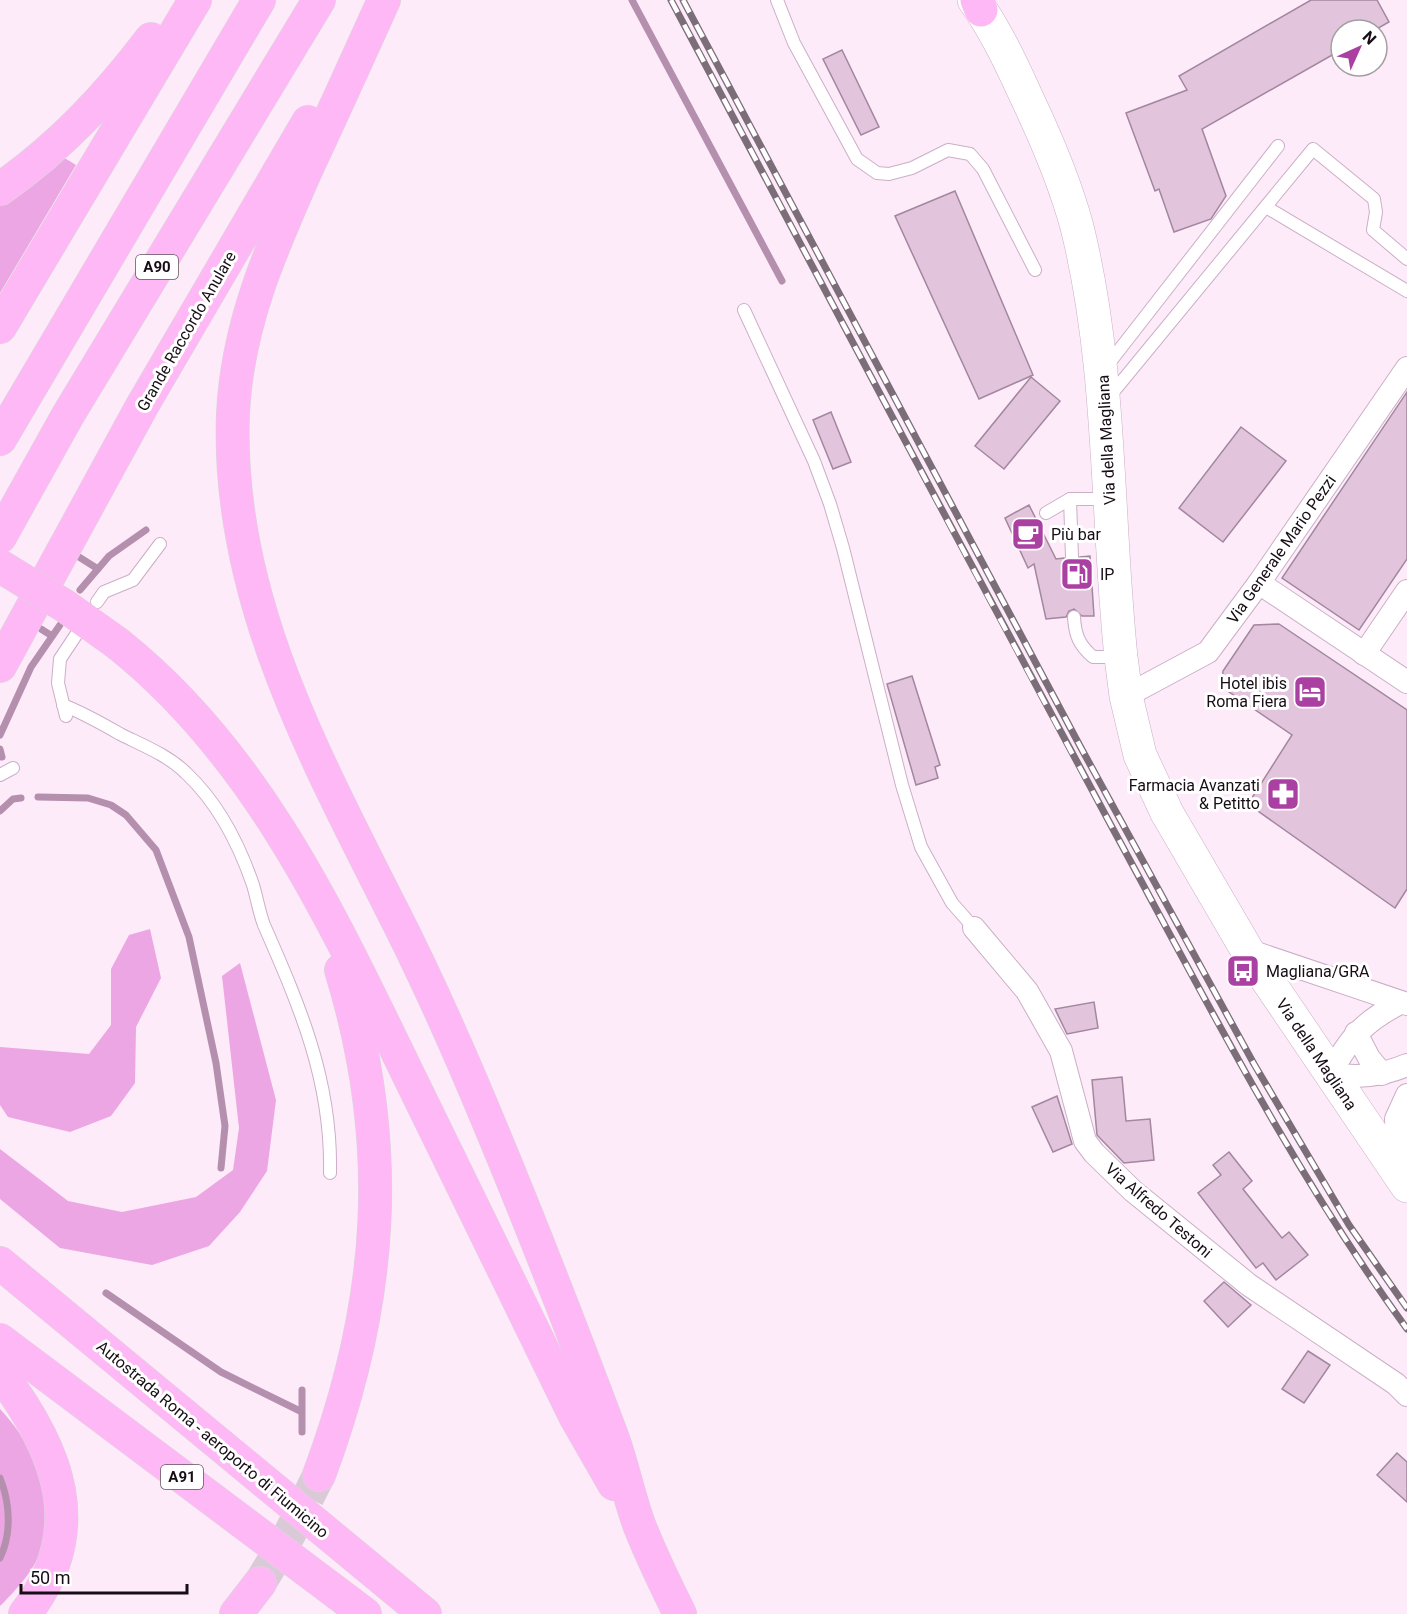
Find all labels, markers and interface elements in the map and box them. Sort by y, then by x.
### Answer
north arrow [1329,18,1389,78]
text: N [1359,27,1380,48]
street label: Grande Raccordo Anulare [133,248,240,415]
road number: A90 [136,255,178,279]
street label: Via della Magliana [1094,374,1119,506]
street label: Via Generale Mario Pezzi [1223,471,1340,627]
cafe icon: Più bar [1010,516,1046,552]
place label: Più bar [1051,525,1101,544]
fuel station icon: IP [1059,556,1095,592]
place label: IP [1100,565,1114,584]
place label: Hotel ibis Roma Fiera [1206,674,1287,711]
hotel icon: Hotel ibis Roma Fiera [1292,674,1328,710]
place label: Farmacia Avanzati & Petitto [1129,776,1260,813]
pharmacy icon: Farmacia Avanzati & Petitto [1265,776,1301,812]
bus stop icon: Magliana/GRA [1225,953,1261,989]
place label: Magliana/GRA [1266,962,1370,981]
street label: Via della Magliana [1272,995,1361,1114]
street label: Via Alfredo Testoni [1102,1159,1216,1262]
street label: Autostrada Roma - aeroporto di Fiumicino [93,1337,332,1542]
road number: A91 [161,1465,203,1489]
scale bar [21,1557,188,1595]
text: 50 m [30,1567,70,1588]

